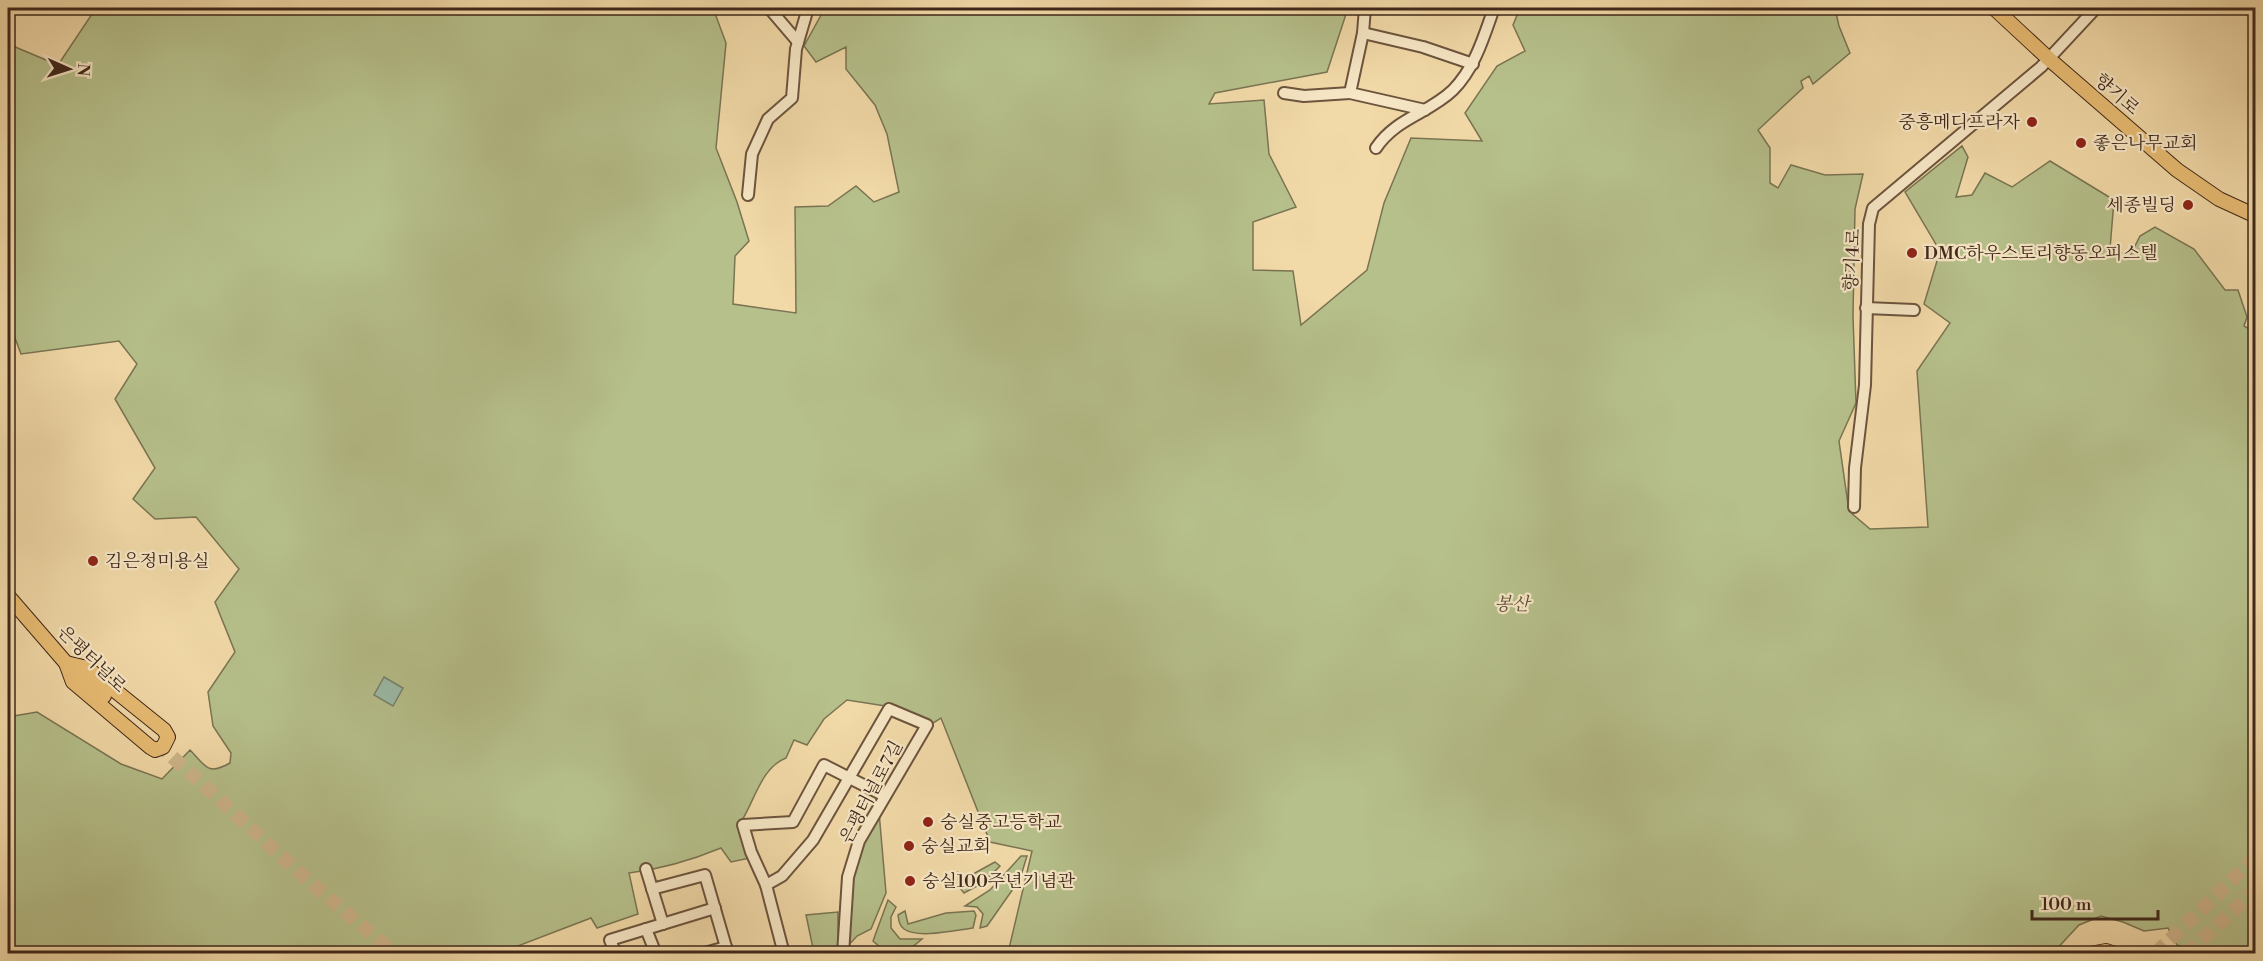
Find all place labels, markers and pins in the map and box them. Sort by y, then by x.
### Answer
place label: 중흥메디프라자 [1898,111,2021,134]
marker: 중흥메디프라자 [2025,115,2039,129]
place label: 좋은나무교회 [2093,132,2197,155]
marker: 좋은나무교회 [2074,136,2088,150]
place label: 세종빌딩 [2106,194,2176,217]
marker: 세종빌딩 [2181,198,2195,212]
place label: DMC하우스토리향동오피스텔 [1924,242,2158,265]
marker: DMC하우스토리향동오피스텔 [1905,246,1919,260]
place label: 김은정미용실 [105,550,209,573]
marker: 김은정미용실 [86,554,100,568]
place label: 숭실중고등학교 [940,811,1062,834]
marker: 숭실중고등학교 [921,815,935,829]
place label: 숭실교회 [921,835,991,858]
marker: 숭실교회 [902,839,916,853]
place label: 숭실100주년기념관 [922,870,1075,893]
marker: 숭실100주년기념관 [903,874,917,888]

